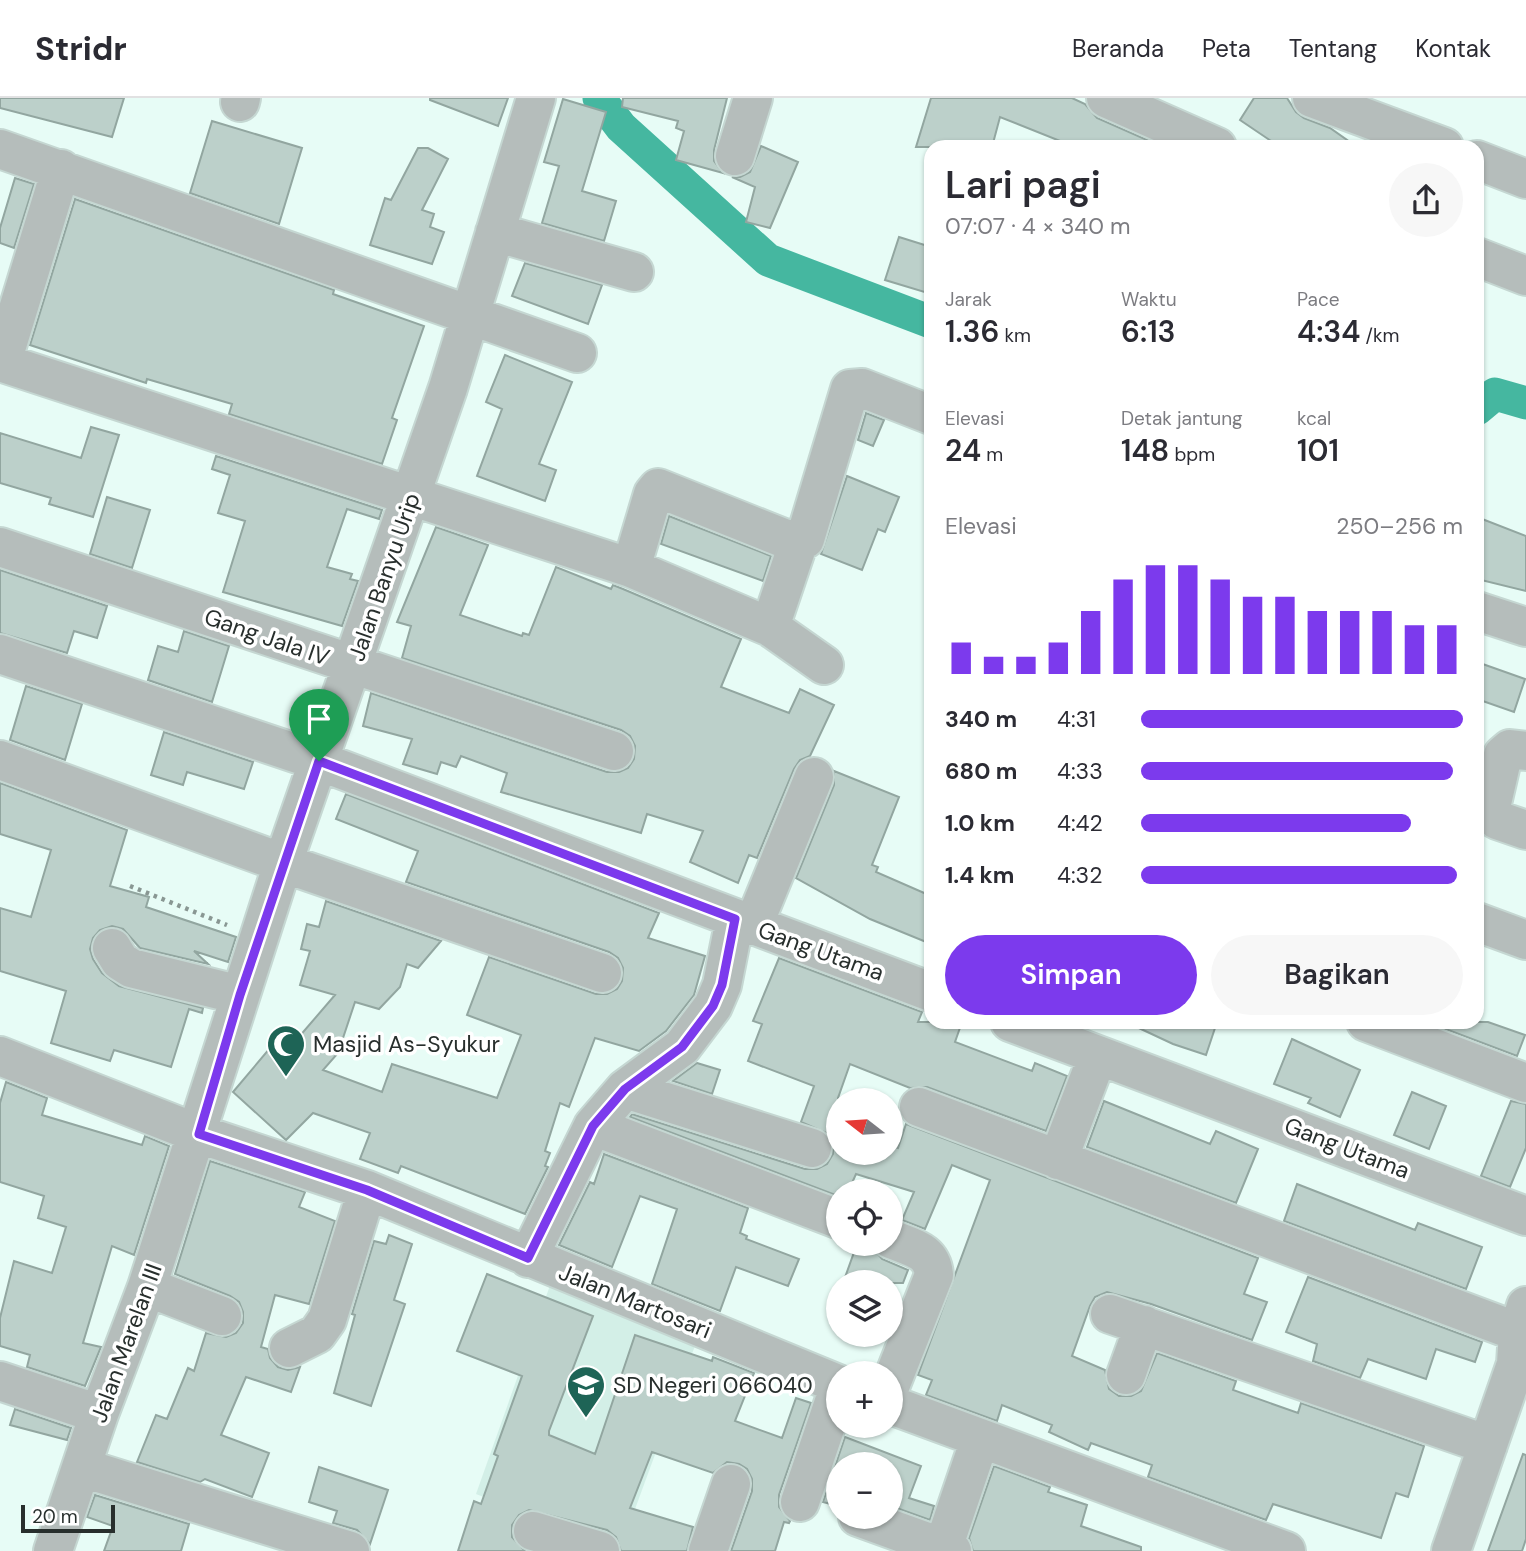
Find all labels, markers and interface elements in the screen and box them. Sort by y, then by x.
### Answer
text: Stridr [35,27,127,70]
text: Beranda [1072,33,1164,64]
text: Peta [1202,33,1251,64]
text: Tentang [1289,33,1377,64]
text: Kontak [1415,33,1491,64]
text: Lari pagi [945,160,1101,210]
button: share [1389,163,1463,237]
text: 07:07 · 4 × 340 m [945,211,1131,241]
text: Jarak [945,287,992,312]
text: Waktu [1121,287,1177,312]
text: Pace [1297,287,1340,312]
text: 1.36 [945,312,999,351]
text: 6:13 [1121,312,1176,351]
text: 4:34 [1297,312,1360,351]
text: km [999,323,1031,348]
text: /km [1360,323,1399,348]
text: Elevasi [945,406,1004,431]
text: Detak jantung [1121,406,1243,431]
text: kcal [1297,406,1331,431]
text: 24 [945,431,981,470]
text: 148 [1121,431,1169,470]
text: 101 [1297,431,1339,470]
text: m [981,442,1003,467]
text: bpm [1169,442,1215,467]
street label: Jalan Banyu Urip [341,489,427,665]
text: Elevasi [945,511,1017,541]
text: 250–256 m [1336,511,1463,541]
street label: Gang Jala IV [200,602,334,672]
pin [289,689,349,761]
icon: arrive [300,700,338,738]
text: 340 m [945,704,1017,734]
text: 4:31 [1057,704,1096,734]
text: 680 m [945,756,1017,786]
text: 4:33 [1057,756,1103,786]
text: 1.0 km [945,808,1015,838]
text: 4:42 [1057,808,1103,838]
text: 1.4 km [945,860,1014,890]
text: 4:32 [1057,860,1102,890]
street label: Gang Utama [754,914,888,988]
button: Simpan [945,935,1197,1015]
button: Bagikan [1211,935,1463,1015]
mosque icon: Masjid As-Syukur [265,1023,307,1078]
place label: Masjid As-Syukur [313,1029,500,1059]
north arrow [826,1088,903,1166]
map controls [826,1088,903,1529]
street label: Gang Utama [1280,1110,1414,1186]
button: locate [826,1179,903,1256]
street label: Jalan Martosari [554,1257,716,1345]
street label: Jalan Marelan III [83,1259,169,1427]
button: layers [826,1270,903,1347]
button: + [826,1361,903,1438]
school or university icon: SD Negeri 066040 [565,1364,607,1419]
place label: SD Negeri 066040 [613,1370,813,1400]
button: − [826,1452,903,1529]
scale bar [21,1502,116,1534]
text: 20 m [32,1504,78,1529]

